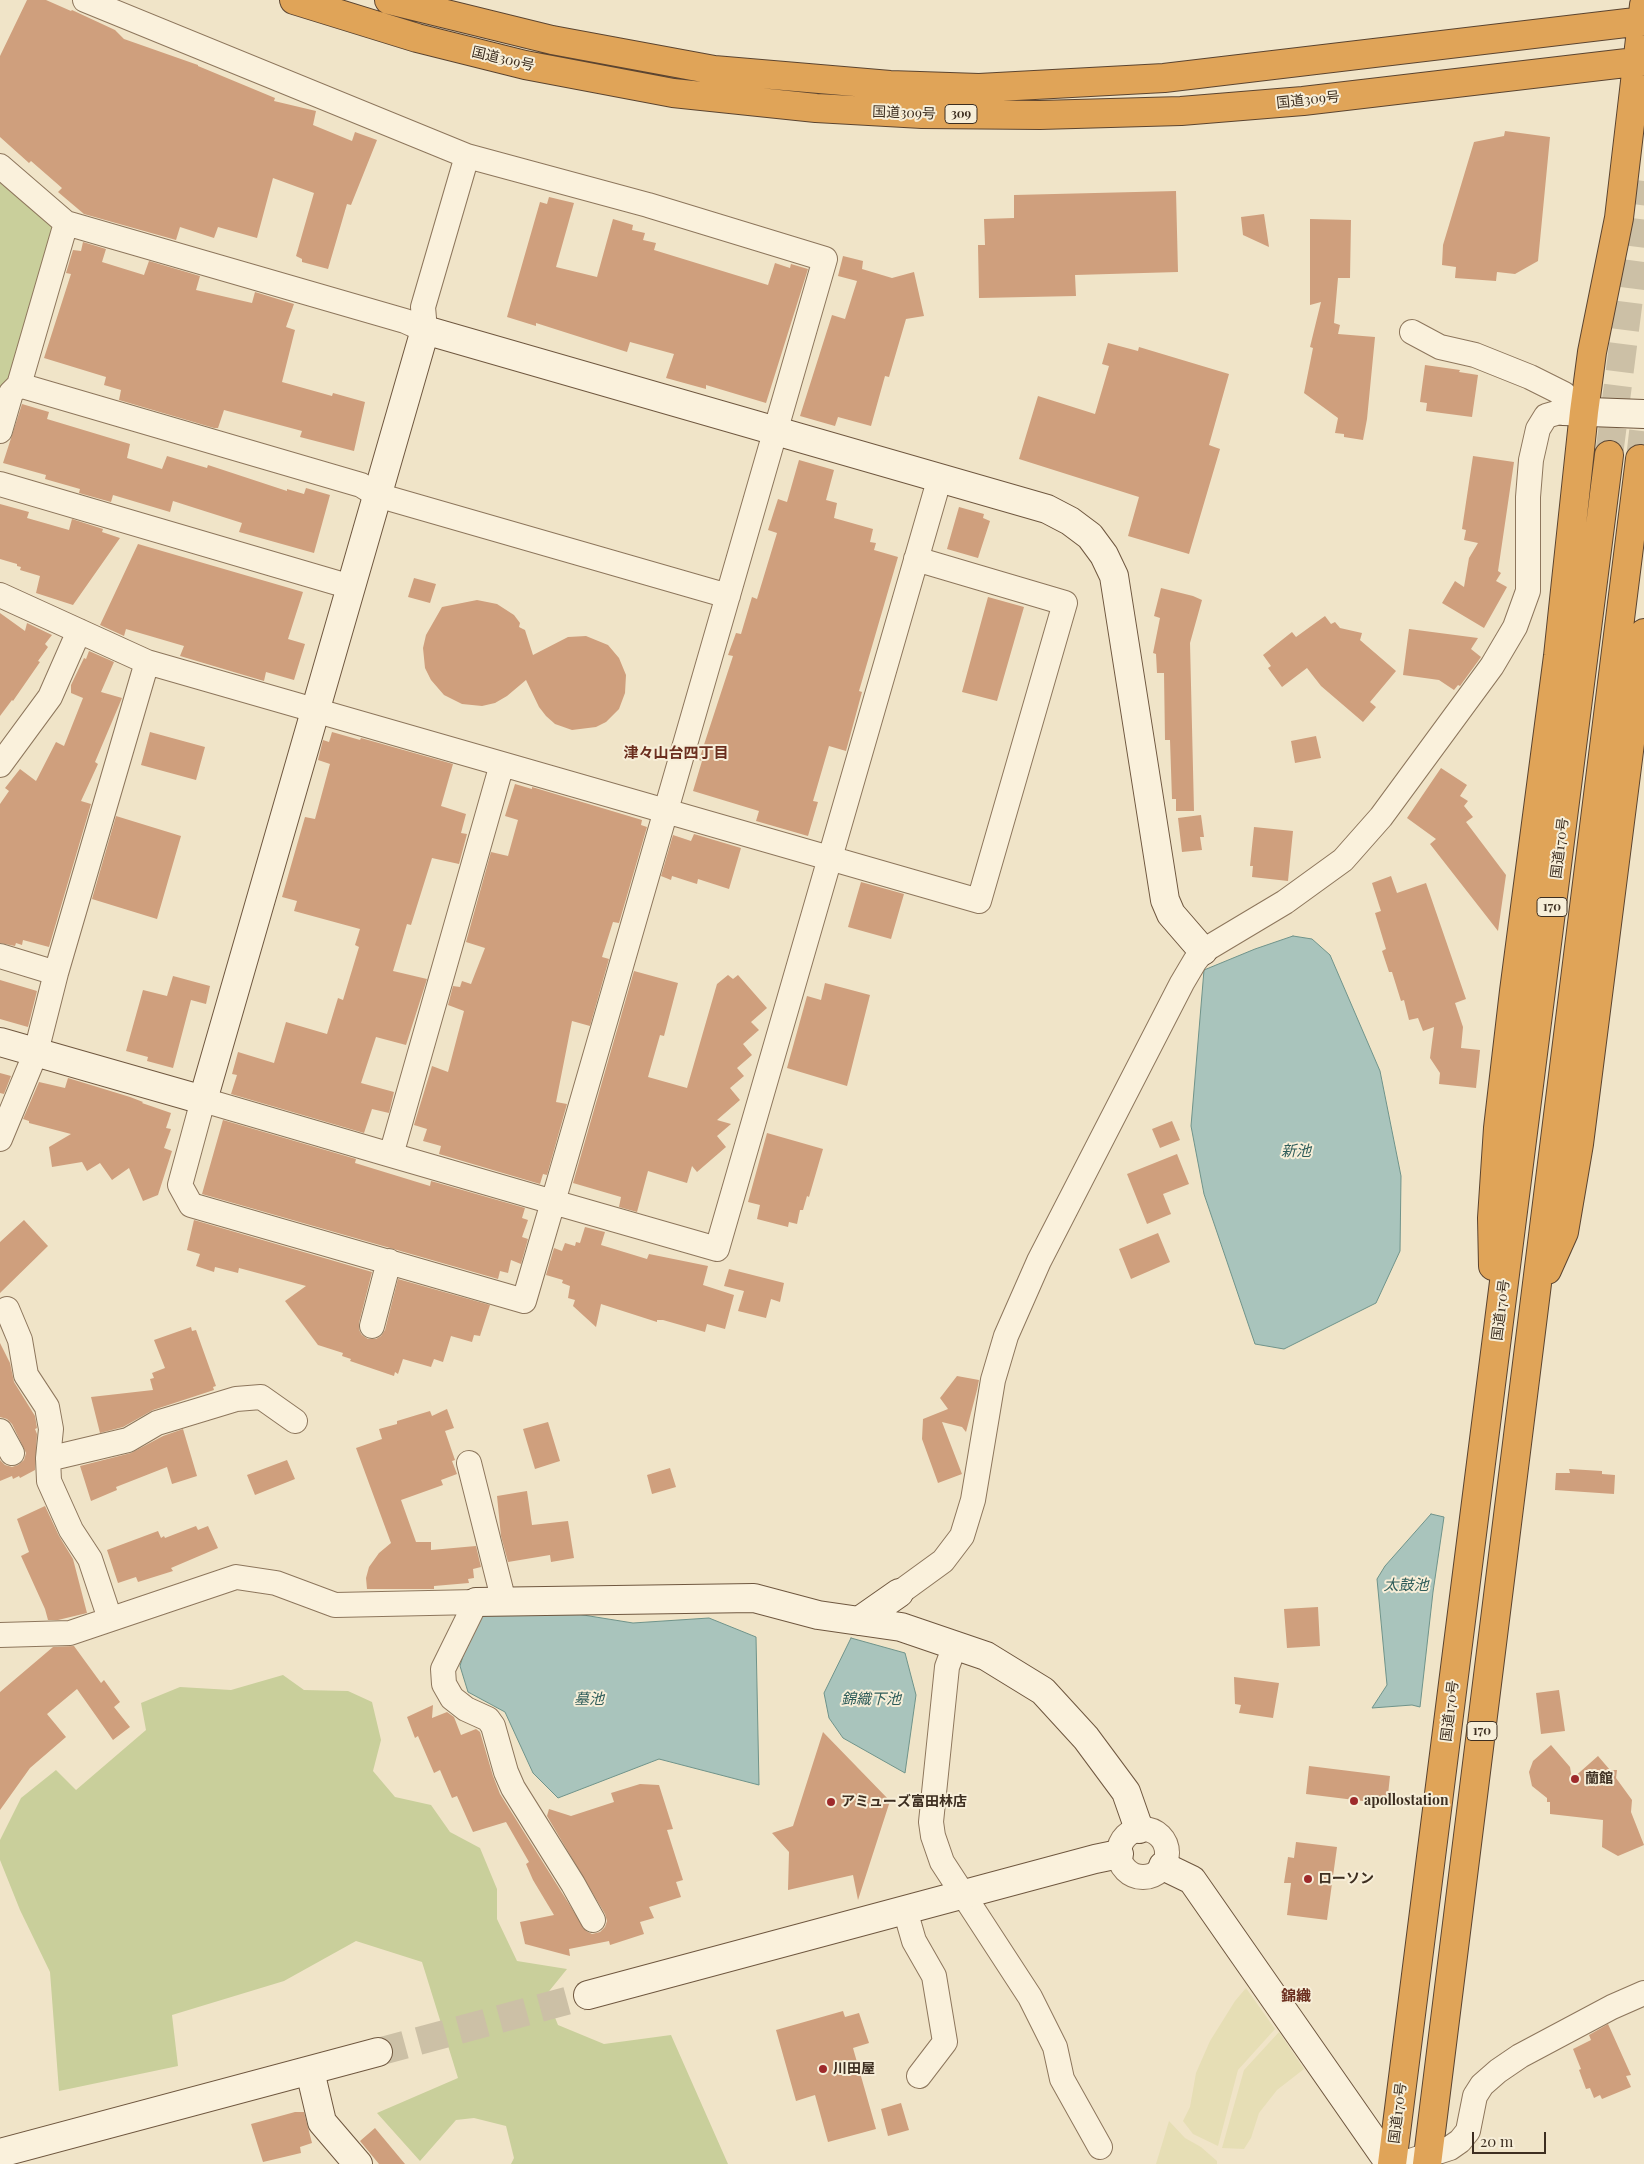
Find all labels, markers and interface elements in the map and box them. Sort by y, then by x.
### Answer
street label: 国道309号 [470,44,536,74]
street label: 国道309号 [1275,88,1341,112]
street label: 国道309号 [872,103,936,123]
road number: 309 [945,105,977,124]
district label: 津々山台四丁目 [624,744,728,762]
street label: 国道170号 [1548,817,1572,879]
road number: 170 [1537,898,1567,916]
water label: 新池 [1281,1142,1311,1160]
street label: 国道170号 [1489,1279,1513,1341]
water label: 太鼓池 [1384,1576,1428,1594]
street label: 国道170号 [1438,1680,1462,1742]
water label: 墓池 [574,1690,604,1708]
water label: 錦織下池 [841,1690,901,1708]
road number: 170 [1467,1722,1497,1740]
place label: 蘭館 [1585,1771,1613,1787]
marker: 蘭館 [1569,1773,1581,1785]
place label: apollostation [1364,1793,1448,1809]
place label: アミューズ富田林店 [841,1794,967,1810]
marker: apollostation [1348,1795,1360,1807]
marker: アミューズ富田林店 [825,1796,837,1808]
place label: ローソン [1318,1871,1374,1887]
marker: ローソン [1302,1873,1314,1885]
district label: 錦織 [1281,1987,1311,2005]
place label: 川田屋 [833,2061,875,2077]
marker: 川田屋 [817,2063,829,2075]
street label: 国道170号 [1386,2082,1410,2144]
scale bar [1474,2122,1548,2154]
text: 20 m [1480,2131,1513,2151]

